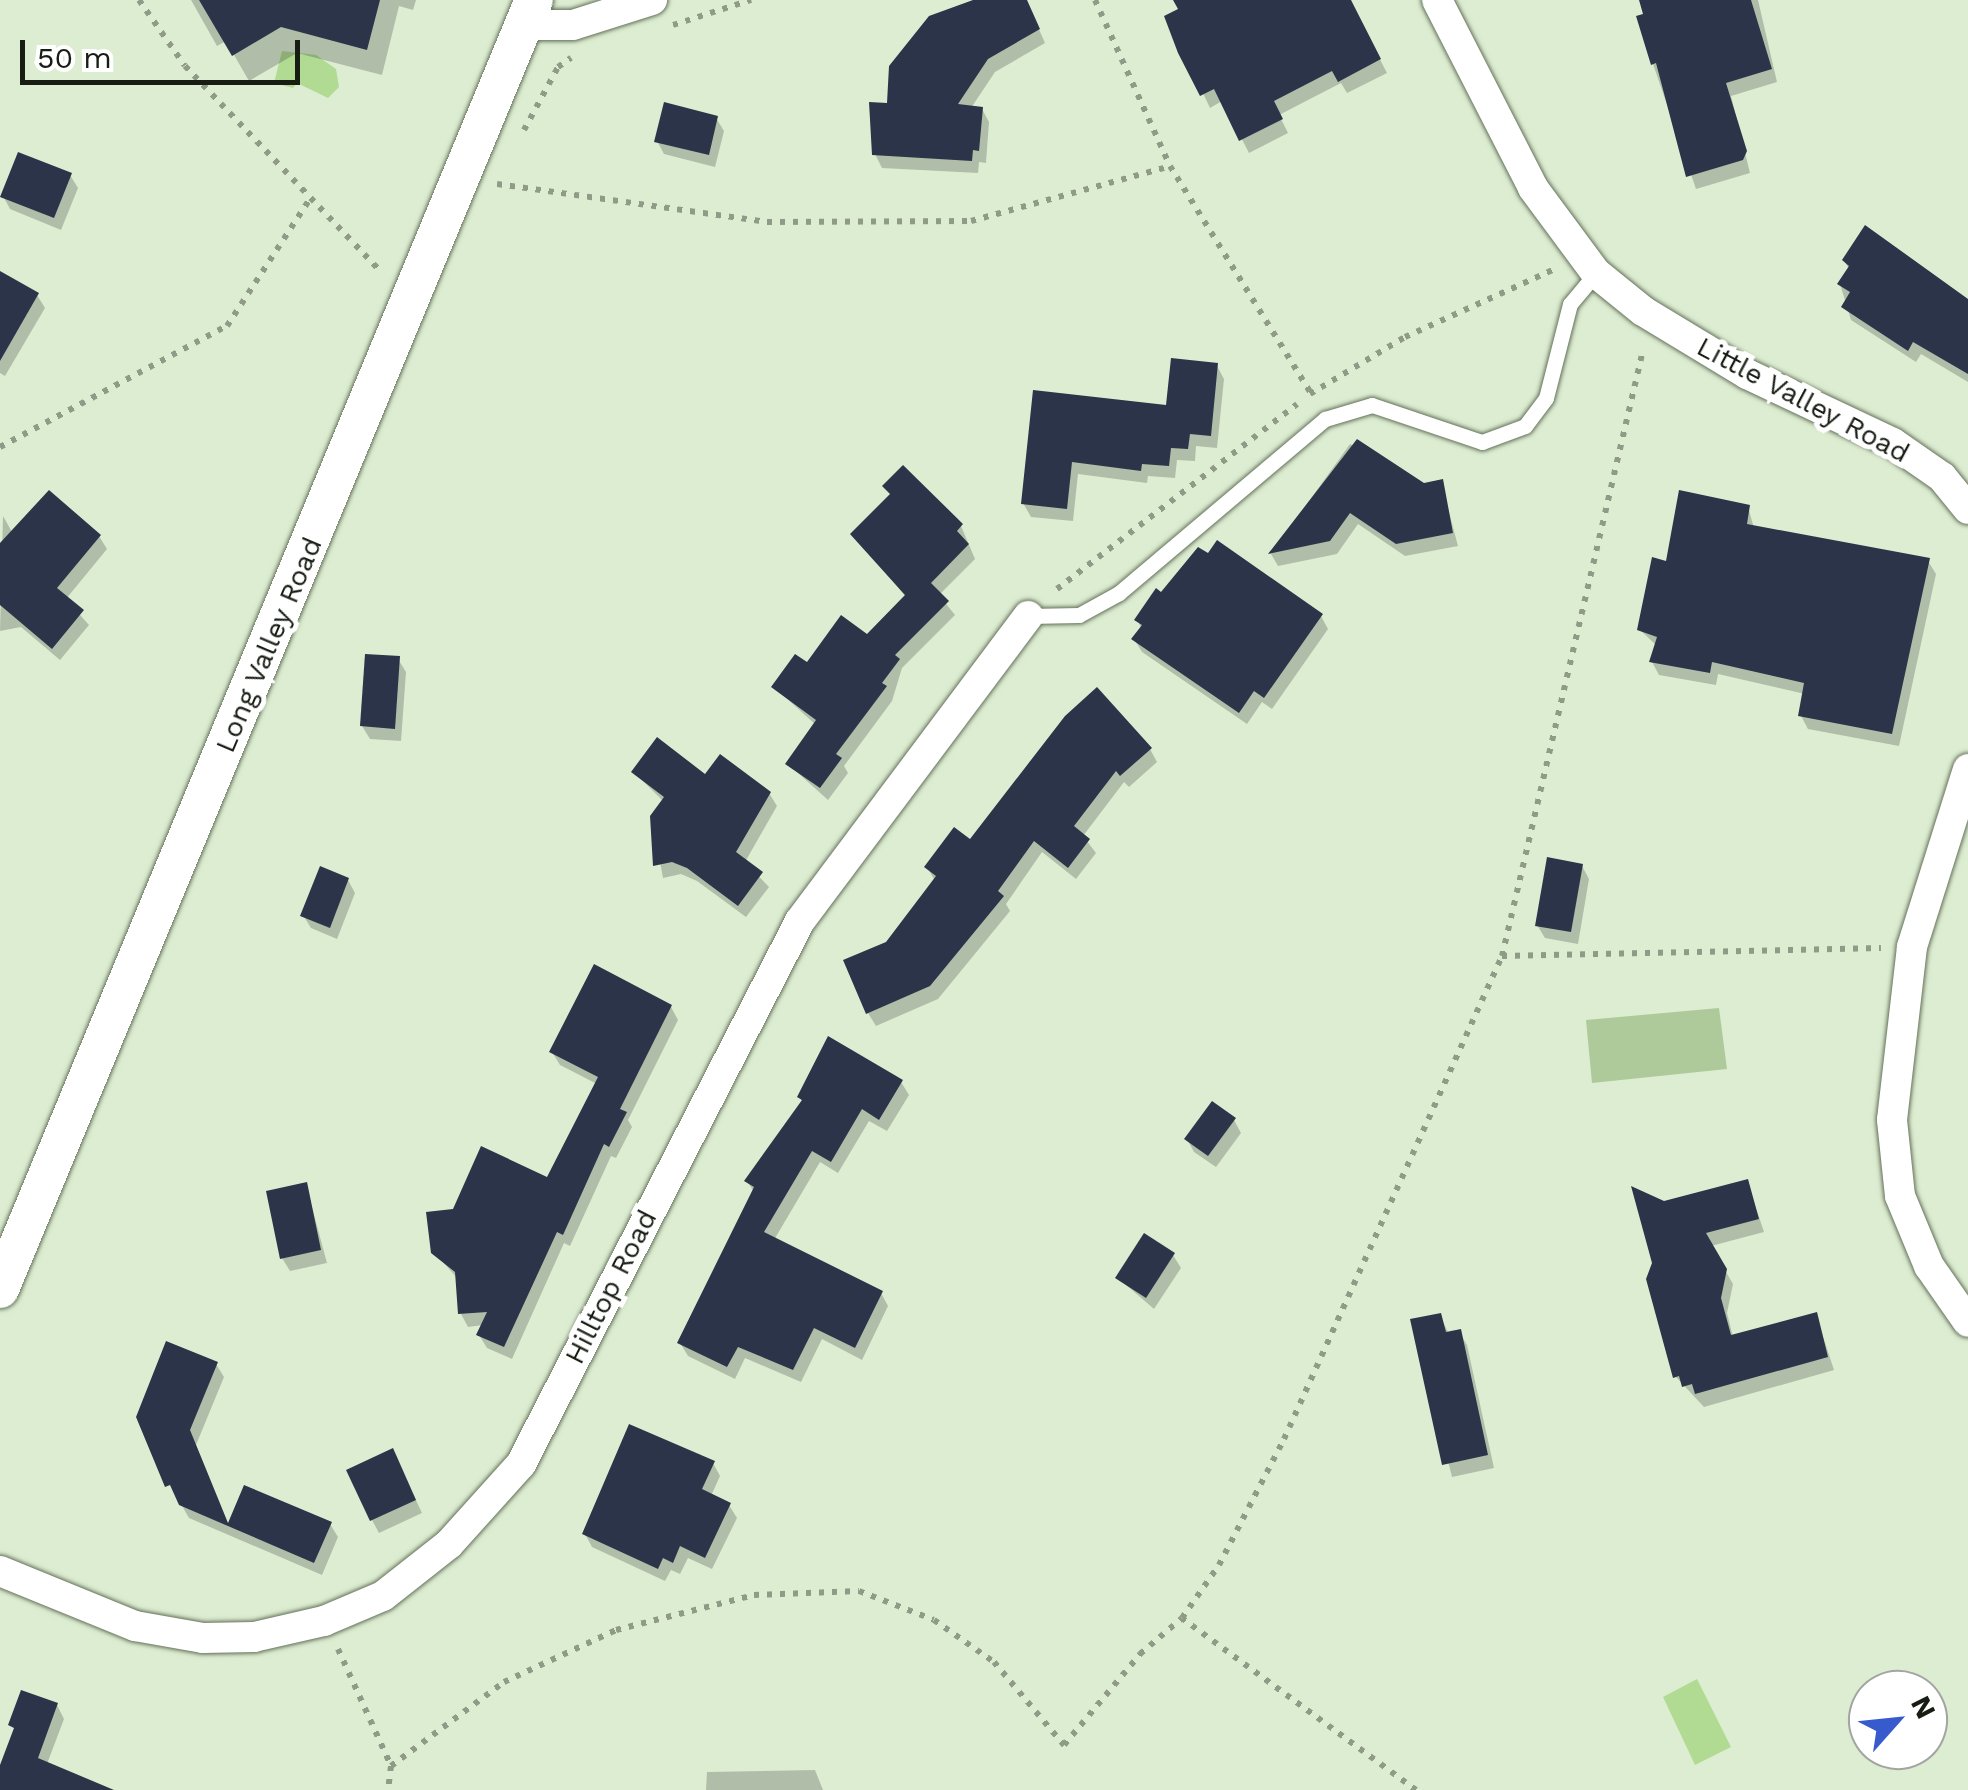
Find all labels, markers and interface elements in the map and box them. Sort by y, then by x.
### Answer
scale bar [25,20,305,82]
text: 50 m [37,40,112,75]
street label: Little Valley Road [1690,329,1916,471]
street label: Long Valley Road [208,532,330,758]
street label: Hilltop Road [558,1204,664,1370]
north arrow [1848,1670,1948,1770]
text: N [1904,1690,1943,1724]

